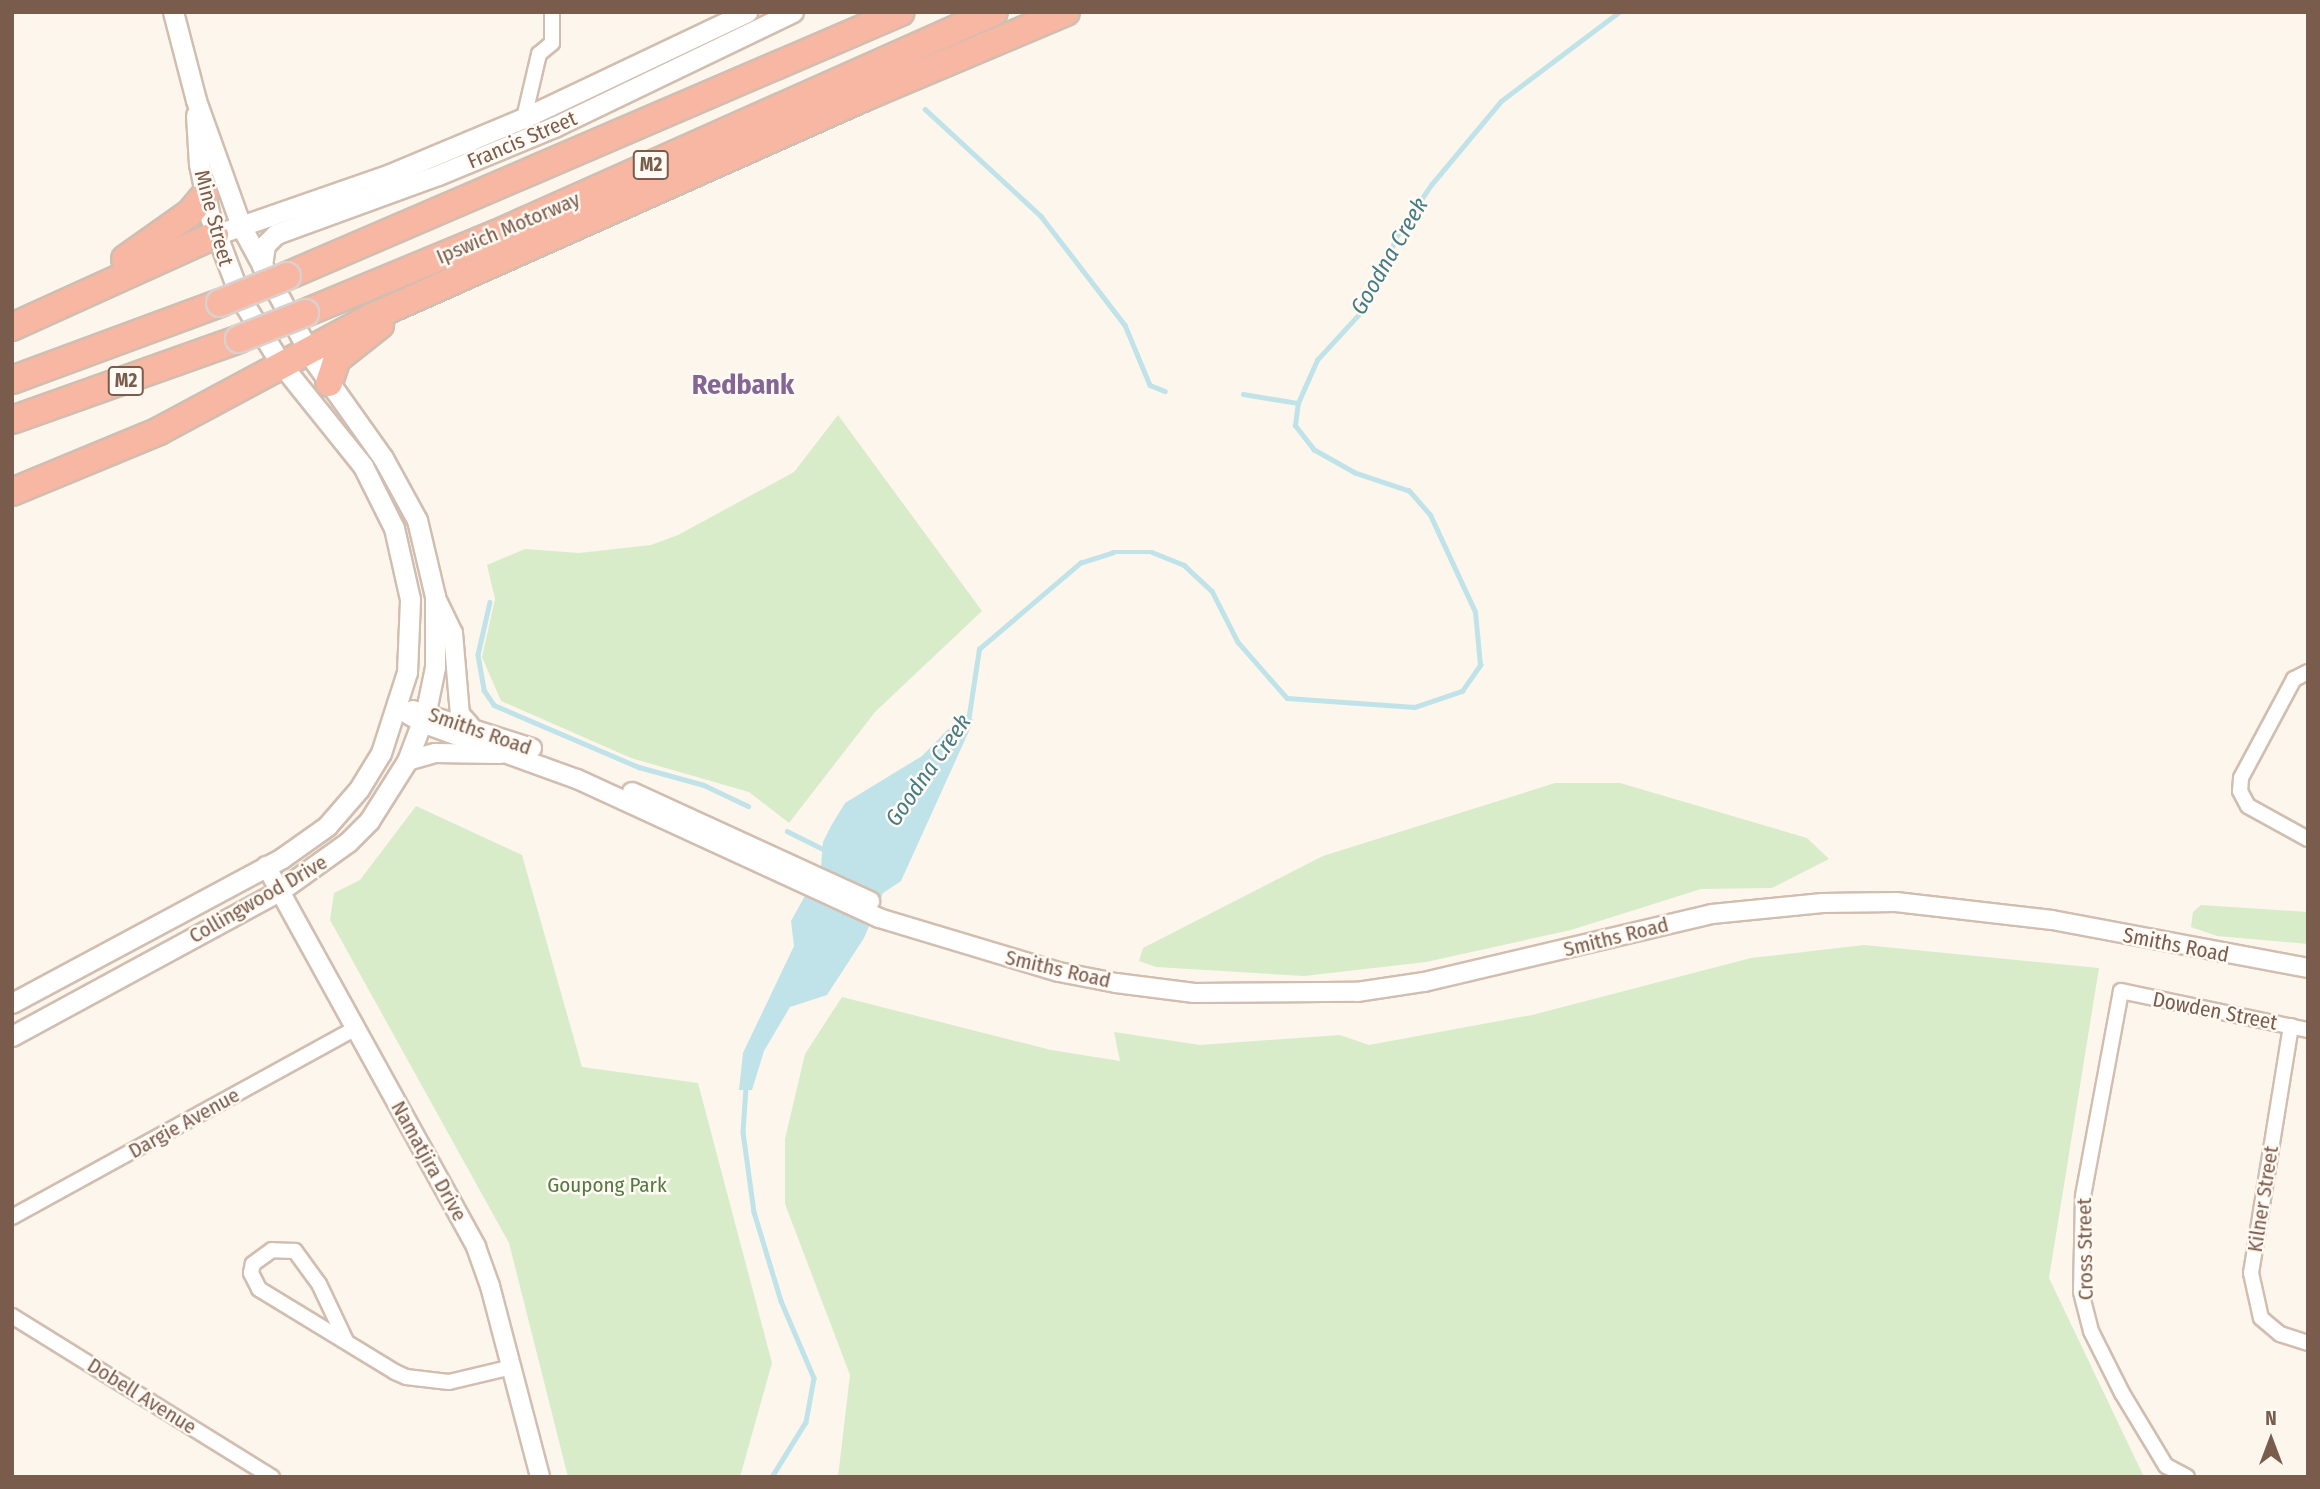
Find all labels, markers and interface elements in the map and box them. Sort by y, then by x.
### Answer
street label: Francis Street [464,106,580,174]
road number: M2 [632,150,670,181]
street label: Mine Street [189,167,239,269]
street label: Ipswich Motorway [433,186,583,270]
water label: Goodna Creek [1344,193,1434,319]
road number: M2 [107,366,145,396]
district label: Redbank [692,368,794,402]
street label: Smiths Road [425,702,535,760]
water label: Goodna Creek [879,709,977,831]
street label: Collingwood Drive [185,849,331,949]
street label: Smiths Road [1561,912,1671,962]
street label: Smiths Road [2121,922,2231,968]
street label: Smiths Road [1003,945,1113,993]
street label: Dowden Street [2151,987,2279,1035]
street label: Dargie Avenue [124,1082,244,1164]
street label: Namatjira Drive [386,1097,472,1225]
street label: Kilner Street [2242,1144,2284,1254]
park label: Goupong Park [547,1172,667,1198]
street label: Cross Street [2072,1198,2098,1300]
street label: Dobell Avenue [83,1352,201,1440]
north arrow [2236,1405,2306,1475]
text: N [2265,1407,2277,1430]

